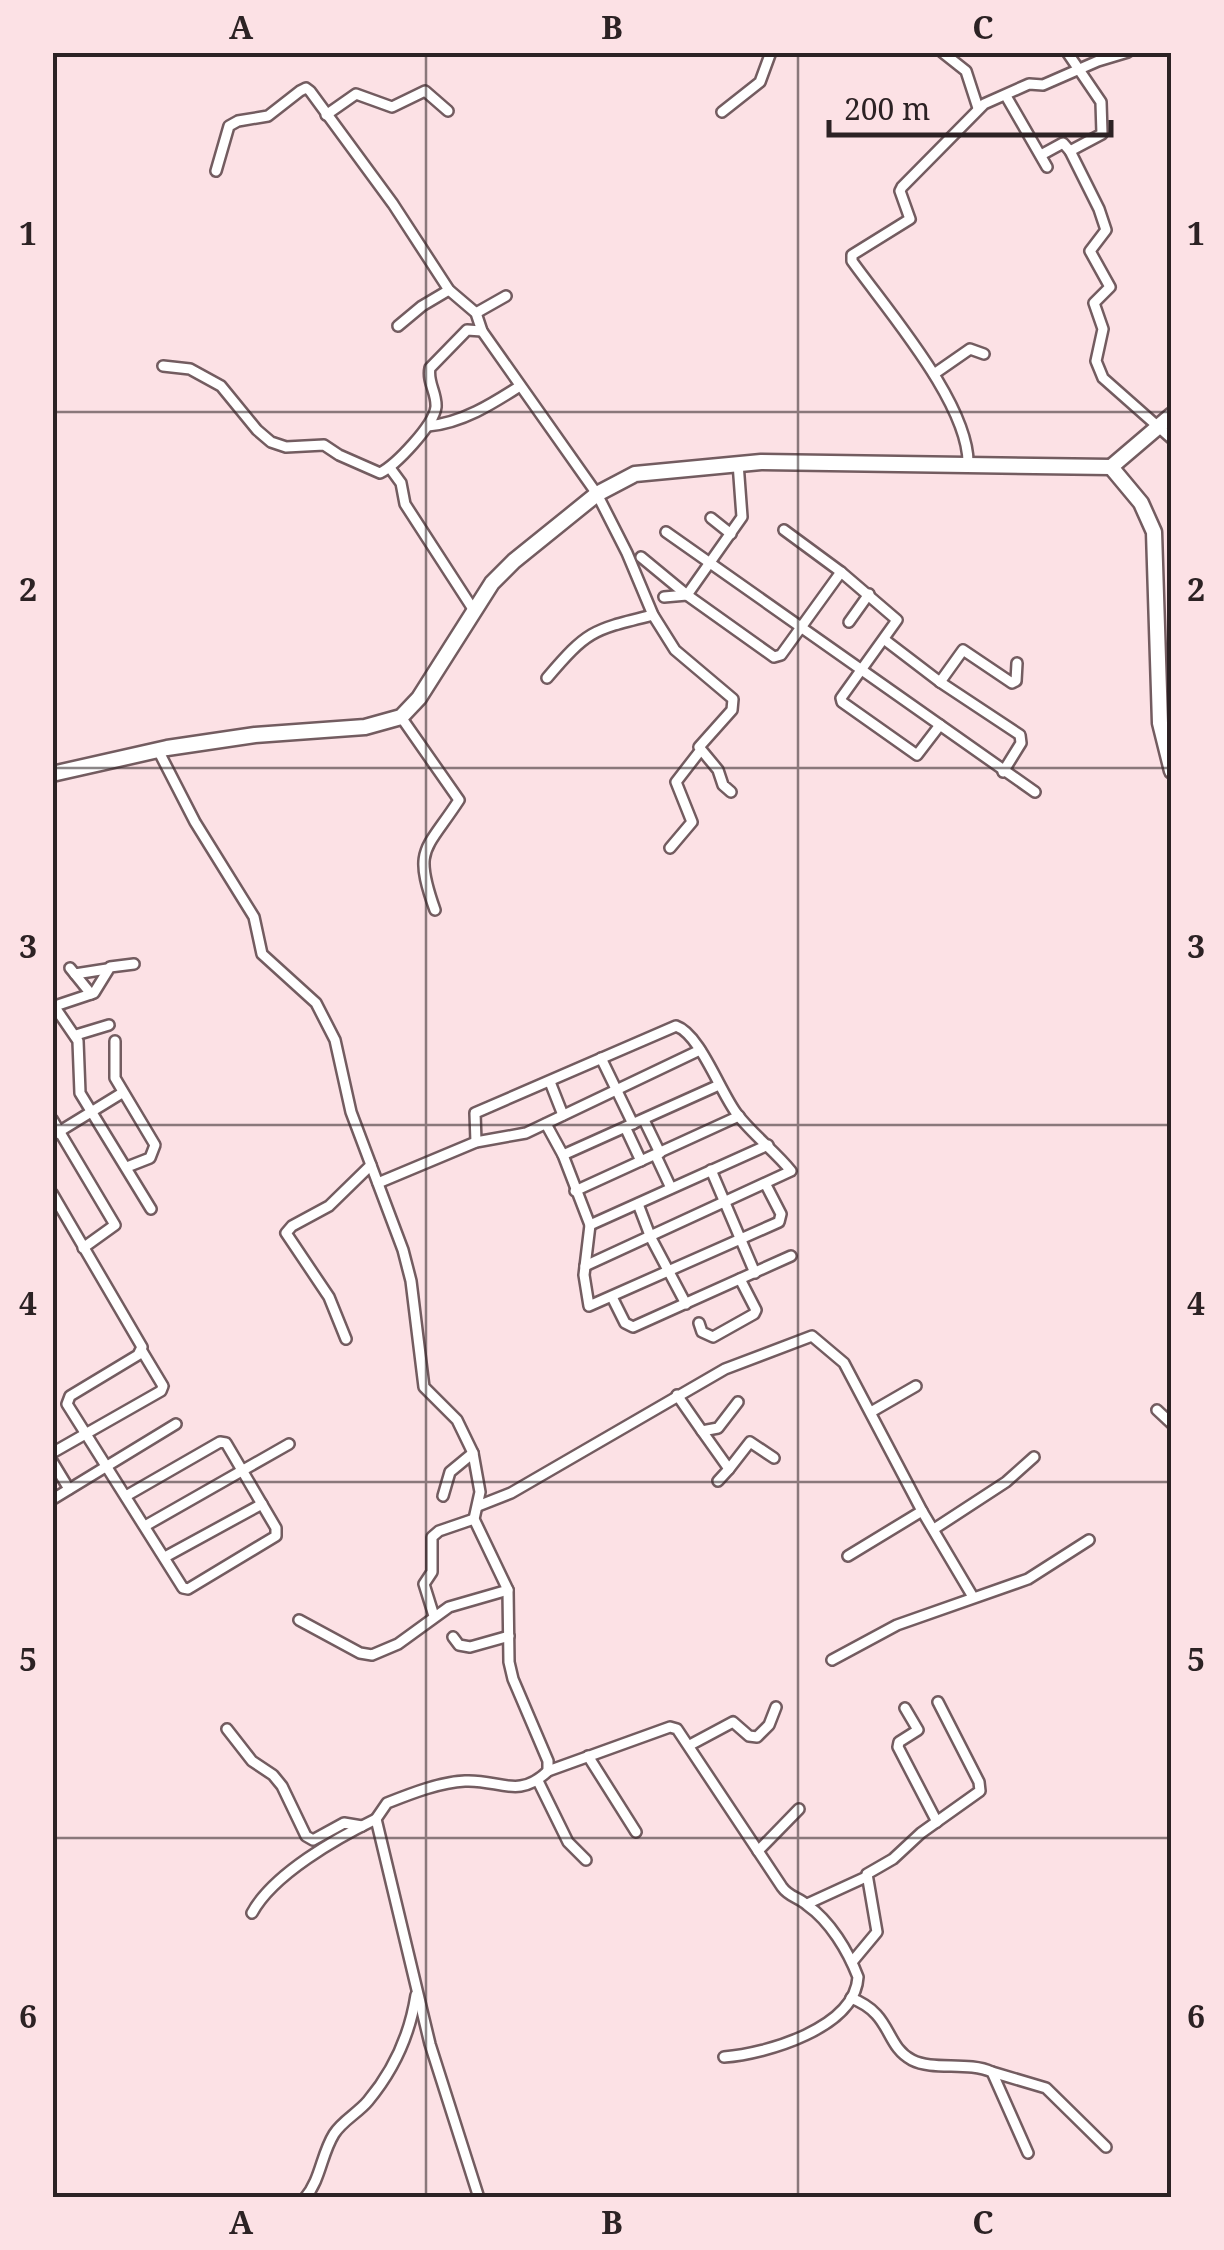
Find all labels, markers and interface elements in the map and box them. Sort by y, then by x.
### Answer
text: A [229,5,254,48]
text: B [601,5,623,48]
text: C [972,5,994,48]
scale bar [829,75,1112,137]
text: 200 m [844,88,930,129]
text: 1 [19,211,37,254]
text: 1 [1187,211,1205,254]
text: 2 [19,567,37,610]
text: 2 [1187,567,1205,610]
text: 3 [19,924,37,967]
text: 3 [1187,924,1205,967]
text: 4 [19,1281,37,1324]
text: 4 [1187,1281,1205,1324]
text: 5 [19,1637,37,1680]
text: 5 [1187,1637,1205,1680]
text: 6 [19,1994,37,2037]
text: 6 [1187,1994,1205,2037]
text: A [229,2200,254,2243]
text: B [601,2200,623,2243]
text: C [972,2200,994,2243]

